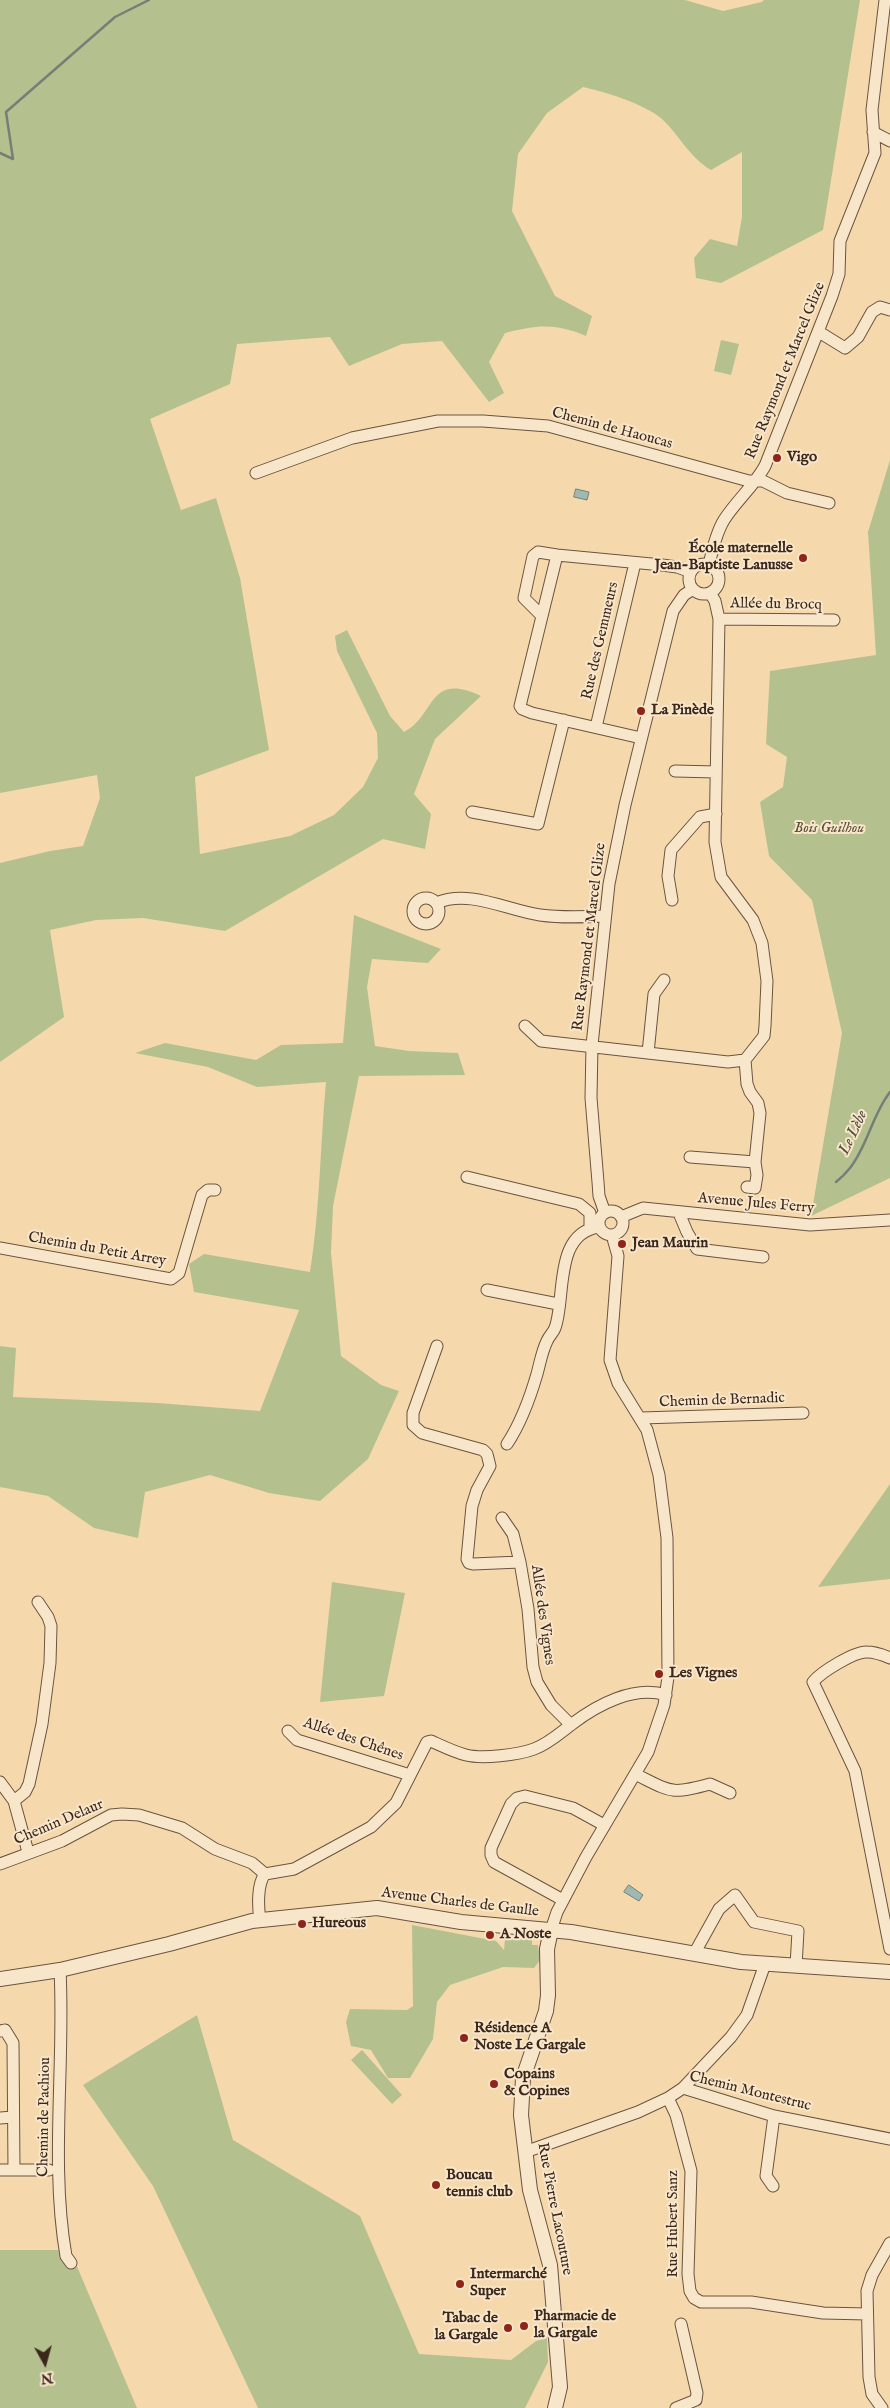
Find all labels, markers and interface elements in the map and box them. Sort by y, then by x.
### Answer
street label: Rue Raymond et Marcel Glize [742,280,830,462]
street label: Chemin de Haoucas [550,404,674,454]
place label: Vigo [787,449,817,467]
marker: Vigo [771,452,783,464]
place label: École maternelle Jean-Baptiste Lanusse [654,540,793,575]
marker: École maternelle Jean-Baptiste Lanusse [797,552,809,564]
street label: Rue des Gemmeurs [579,580,623,702]
street label: Allée du Brocq [730,595,822,615]
place label: La Pinède [651,702,714,720]
marker: La Pinède [635,705,647,717]
park label: Bois Guilhou [794,820,864,838]
street label: Rue Raymond et Marcel Glize [570,842,610,1032]
water label: Le Lèbe [835,1108,873,1158]
street label: Avenue Jules Ferry [697,1190,815,1218]
street label: Chemin du Petit Arrey [27,1229,167,1271]
place label: Jean Maurin [632,1235,708,1253]
marker: Jean Maurin [616,1238,628,1250]
street label: Chemin de Bernadic [659,1390,785,1412]
street label: Allée des Vignes [526,1564,558,1666]
place label: Les Vignes [669,1665,737,1683]
marker: Les Vignes [653,1668,665,1680]
street label: Allée des Chênes [301,1714,405,1766]
street label: Chemin Delaur [12,1796,106,1850]
street label: Avenue Charles de Gaulle [380,1884,540,1922]
place label: Hureous [312,1915,366,1933]
marker: Hureous [296,1918,308,1930]
place label: A Noste [500,1926,551,1944]
marker: A Noste [484,1929,496,1941]
place label: Résidence A Noste Le Gargale [474,2020,586,2055]
marker: Résidence A Noste Le Gargale [458,2032,470,2044]
street label: Chemin de Pachiou [35,2057,55,2177]
place label: Copains & Copines [504,2066,570,2101]
street label: Chemin Montestruc [687,2068,813,2116]
marker: Copains & Copines [488,2078,500,2090]
street label: Rue Pierre Lacouture [532,2141,576,2277]
place label: Boucau tennis club [446,2167,513,2202]
street label: Rue Hubert Sanz [665,2170,683,2278]
marker: Boucau tennis club [430,2179,442,2191]
place label: Intermarché Super [470,2266,547,2301]
marker: Intermarché Super [454,2278,466,2290]
place label: Pharmacie de la Gargale [534,2308,616,2343]
place label: Tabac de la Gargale [435,2310,498,2345]
marker: Pharmacie de la Gargale [518,2320,530,2332]
marker: Tabac de la Gargale [502,2322,514,2334]
north arrow [20,2338,70,2388]
text: N [40,2368,54,2388]

